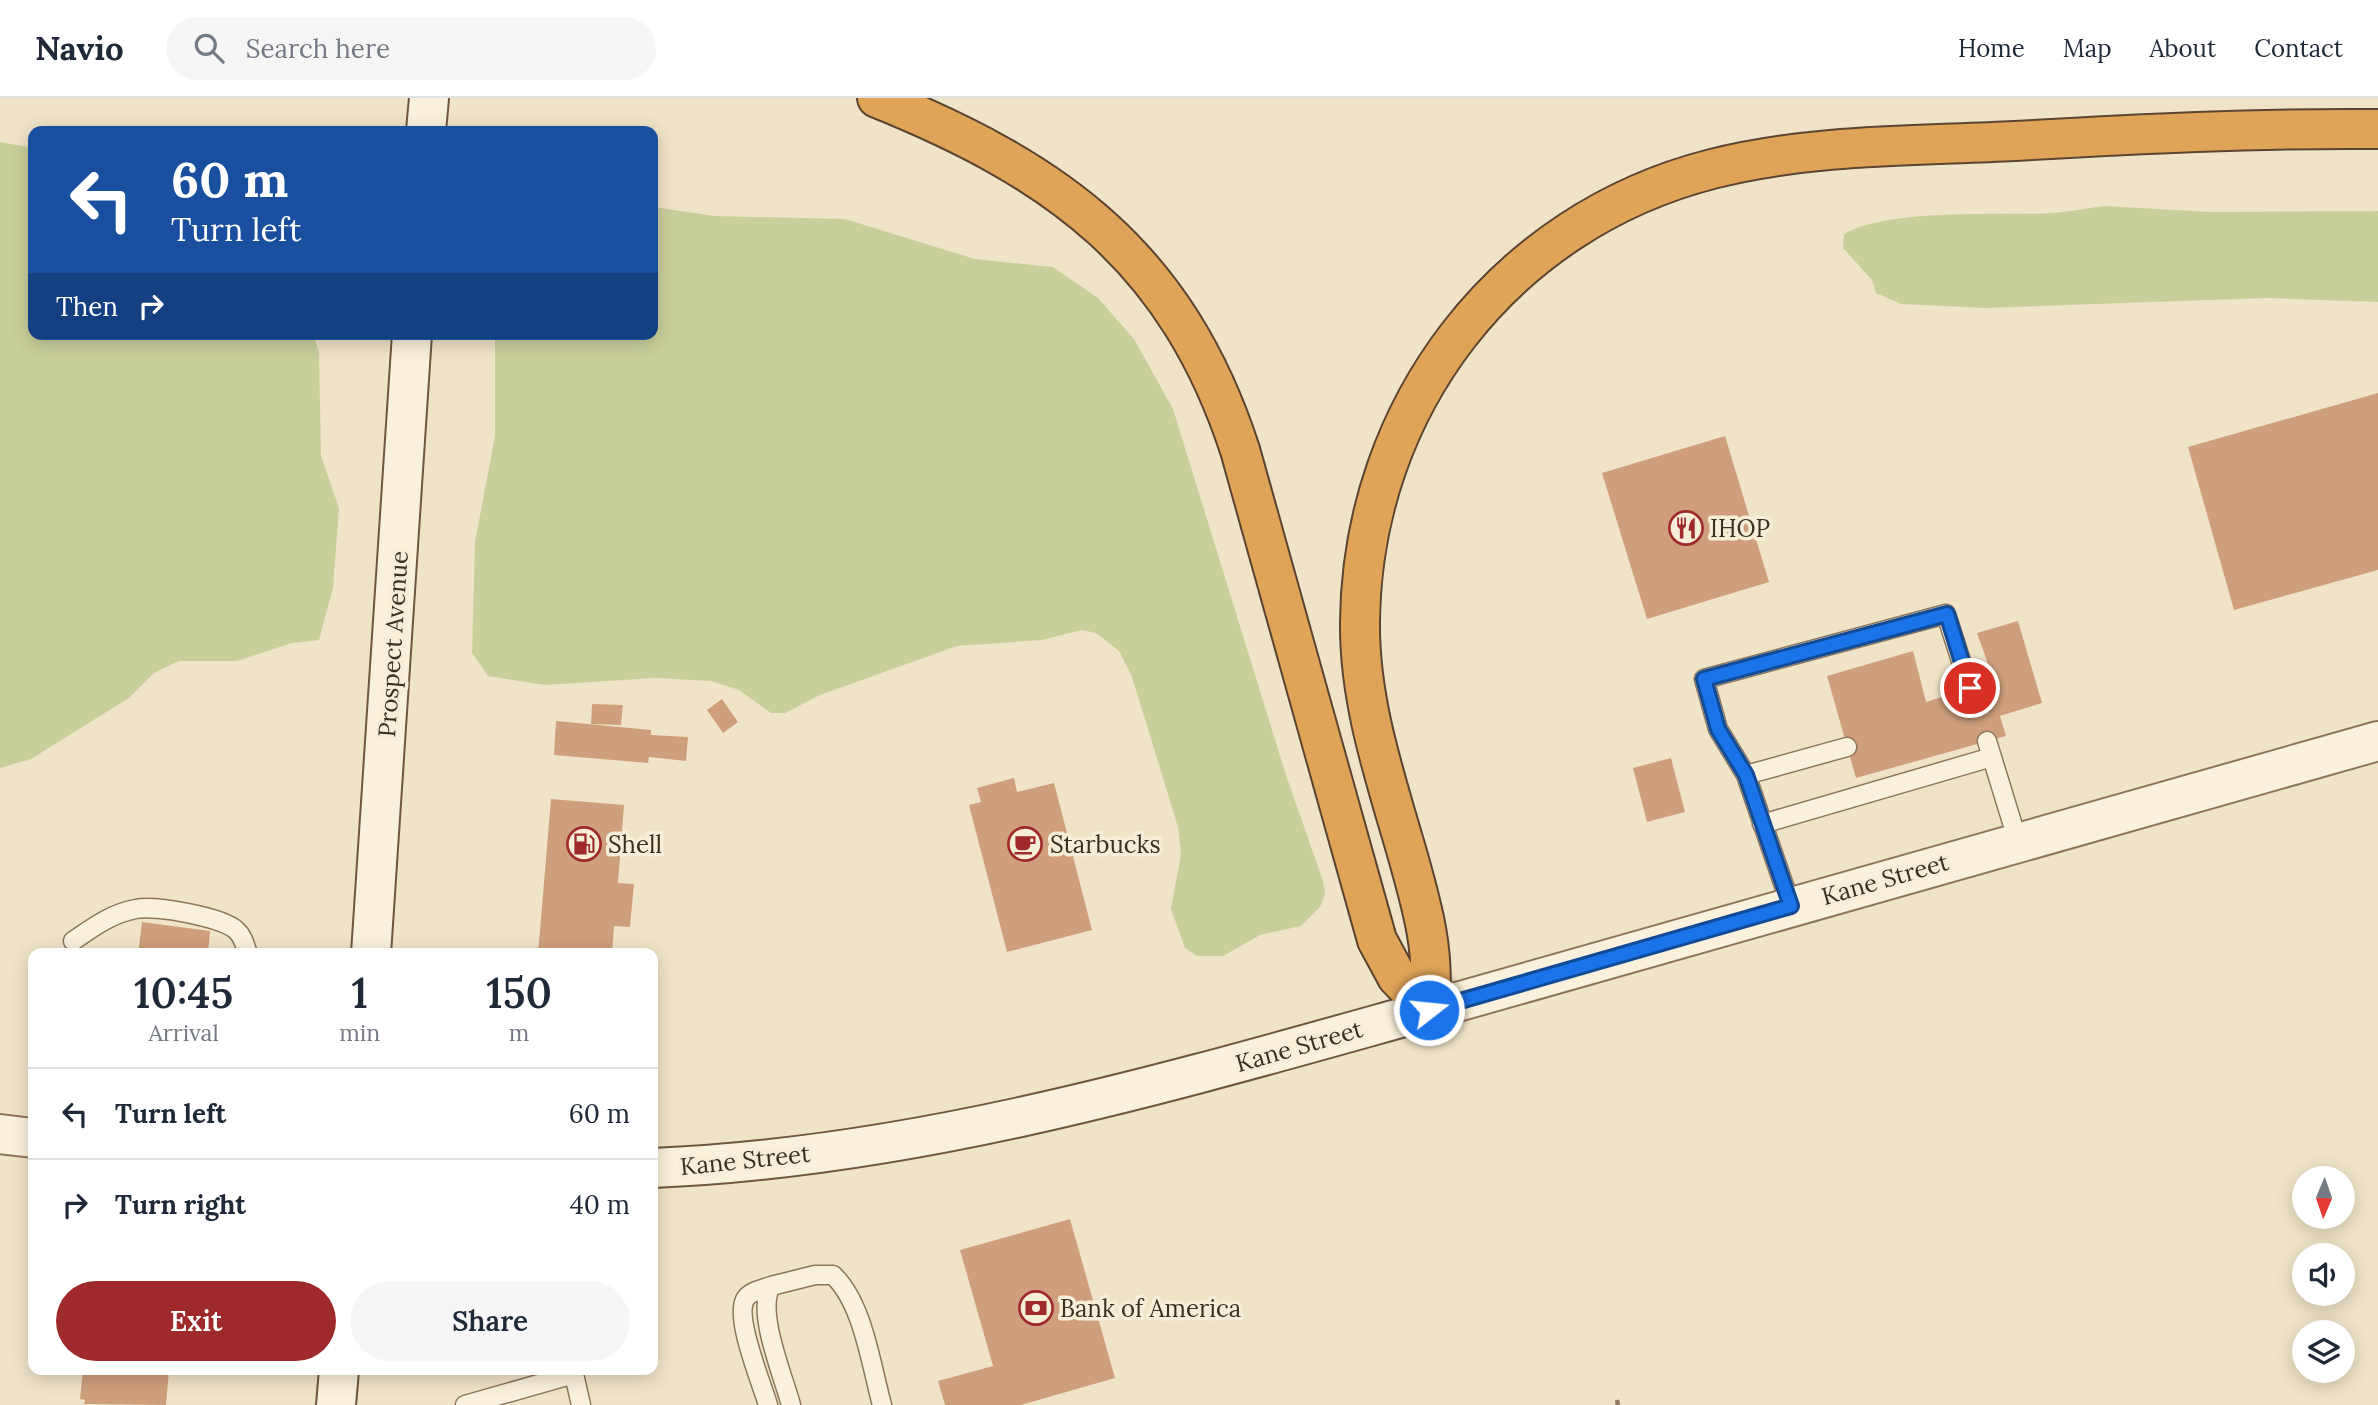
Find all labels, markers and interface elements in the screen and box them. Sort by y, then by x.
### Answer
search box [166,17,656,80]
text: Navio [35,27,124,69]
icon: search [190,29,228,67]
text: Search here [246,32,390,65]
text: Home [1958,33,2025,64]
text: Map [2063,33,2112,64]
text: About [2150,33,2216,64]
text: Contact [2254,33,2343,64]
text: 60 m [171,148,288,210]
icon: left [56,154,147,245]
text: Turn left [171,209,301,250]
icon: right [132,287,170,325]
text: Then [56,290,118,323]
restaurant icon: IHOP [1667,509,1705,547]
place label: IHOP [1710,513,1770,544]
street label: Prospect Avenue [371,550,415,738]
pin [1940,658,2000,718]
icon: arrive [1951,669,1989,707]
fuel station icon: Shell [565,825,603,863]
cafe icon: Starbucks [1006,825,1044,863]
place label: Shell [608,829,662,860]
place label: Starbucks [1050,829,1161,860]
street label: Kane Street [1818,846,1953,912]
text: 10:45 [134,966,233,1020]
text: 1 [351,966,368,1020]
text: 150 [486,966,552,1020]
position arrow [1392,973,1466,1047]
street label: Kane Street [1232,1013,1367,1079]
text: Arrival [148,1018,219,1047]
text: min [339,1018,380,1047]
text: m [509,1018,529,1047]
icon: left [56,1095,94,1133]
text: Turn left [115,1097,226,1130]
text: 60 m [569,1097,630,1130]
street label: Kane Street [678,1138,812,1182]
north arrow [2292,1166,2356,1228]
map controls [2292,1166,2355,1383]
icon: right [56,1186,94,1224]
text: Turn right [115,1188,246,1221]
text: 40 m [570,1188,630,1221]
button: sound [2292,1243,2355,1306]
button: Exit [56,1281,336,1361]
button: Share [350,1281,630,1361]
bank icon: Bank of America [1017,1289,1055,1327]
place label: Bank of America [1060,1293,1241,1324]
button: layers [2292,1320,2355,1383]

